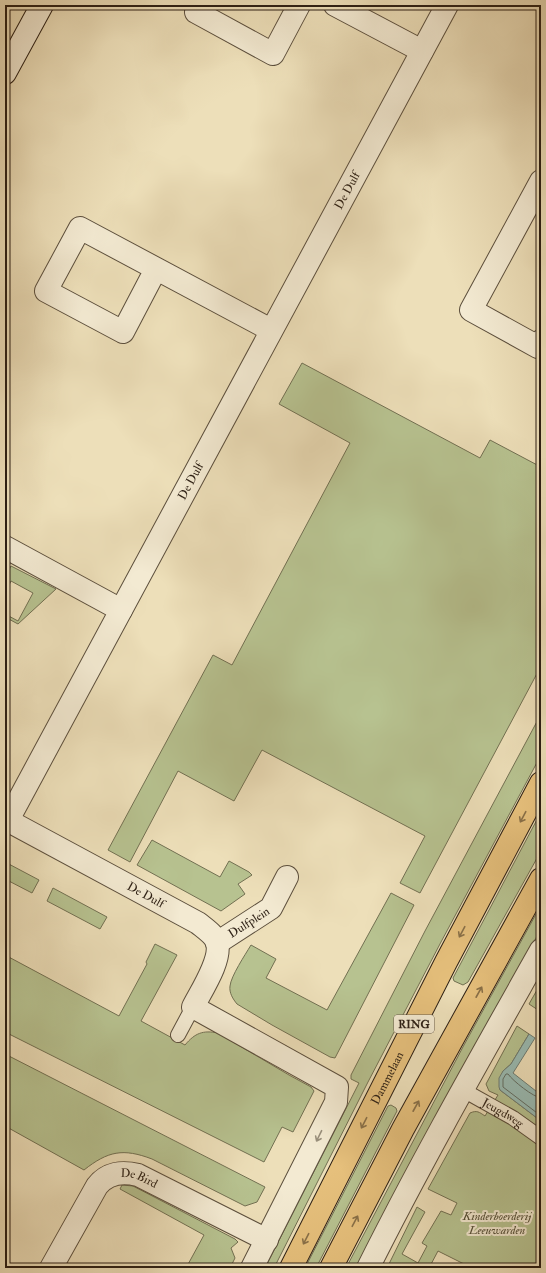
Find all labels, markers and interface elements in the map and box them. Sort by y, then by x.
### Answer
street label: De Dulf [331,167,364,212]
street label: De Dulf [174,458,208,502]
one-way arrow [518,811,526,823]
street label: De Dulf [125,879,169,912]
street label: Dulfplein [225,903,272,941]
one-way arrow [457,926,465,938]
one-way arrow [475,986,483,998]
road number: RING [394,1015,434,1033]
street label: Dammelaan [368,1049,407,1107]
street label: Jeugdweg [479,1094,528,1132]
one-way arrow [412,1100,420,1112]
one-way arrow [360,1116,368,1128]
one-way arrow [314,1129,322,1141]
street label: De Bird [120,1166,160,1191]
park label: Kinderboerderij Leeuwarden [462,1209,532,1238]
one-way arrow [351,1215,359,1227]
one-way arrow [302,1232,309,1244]

